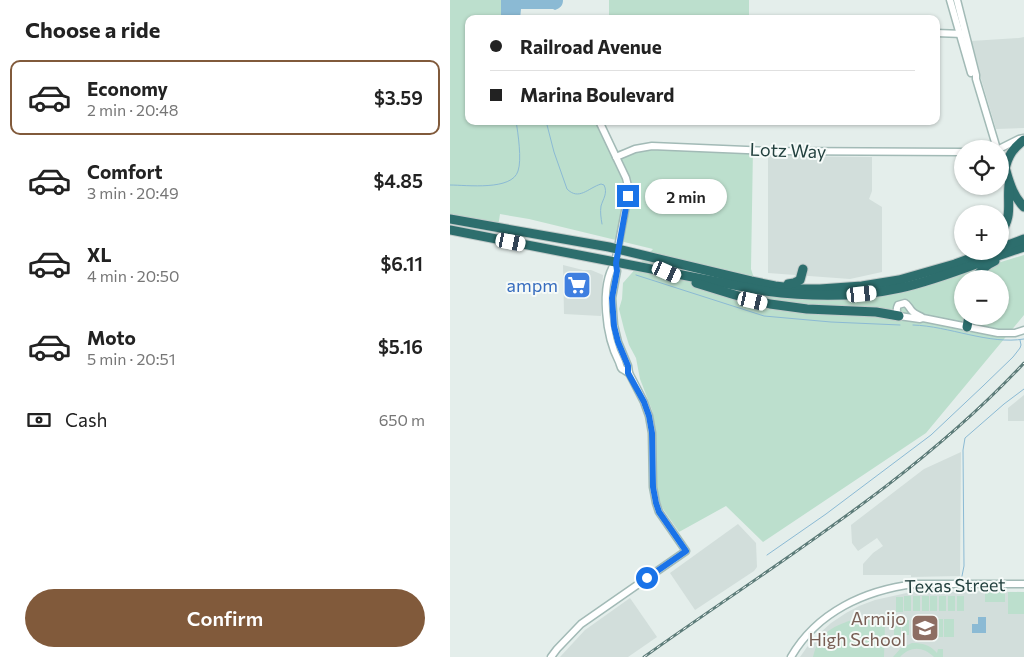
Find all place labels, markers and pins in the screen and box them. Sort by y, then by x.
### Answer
supermarket icon: ampm [562,270,592,300]
place label: ampm [507,274,558,296]
place label: Armijo High School [809,607,906,650]
school or university icon: Armijo High School [910,613,940,643]

